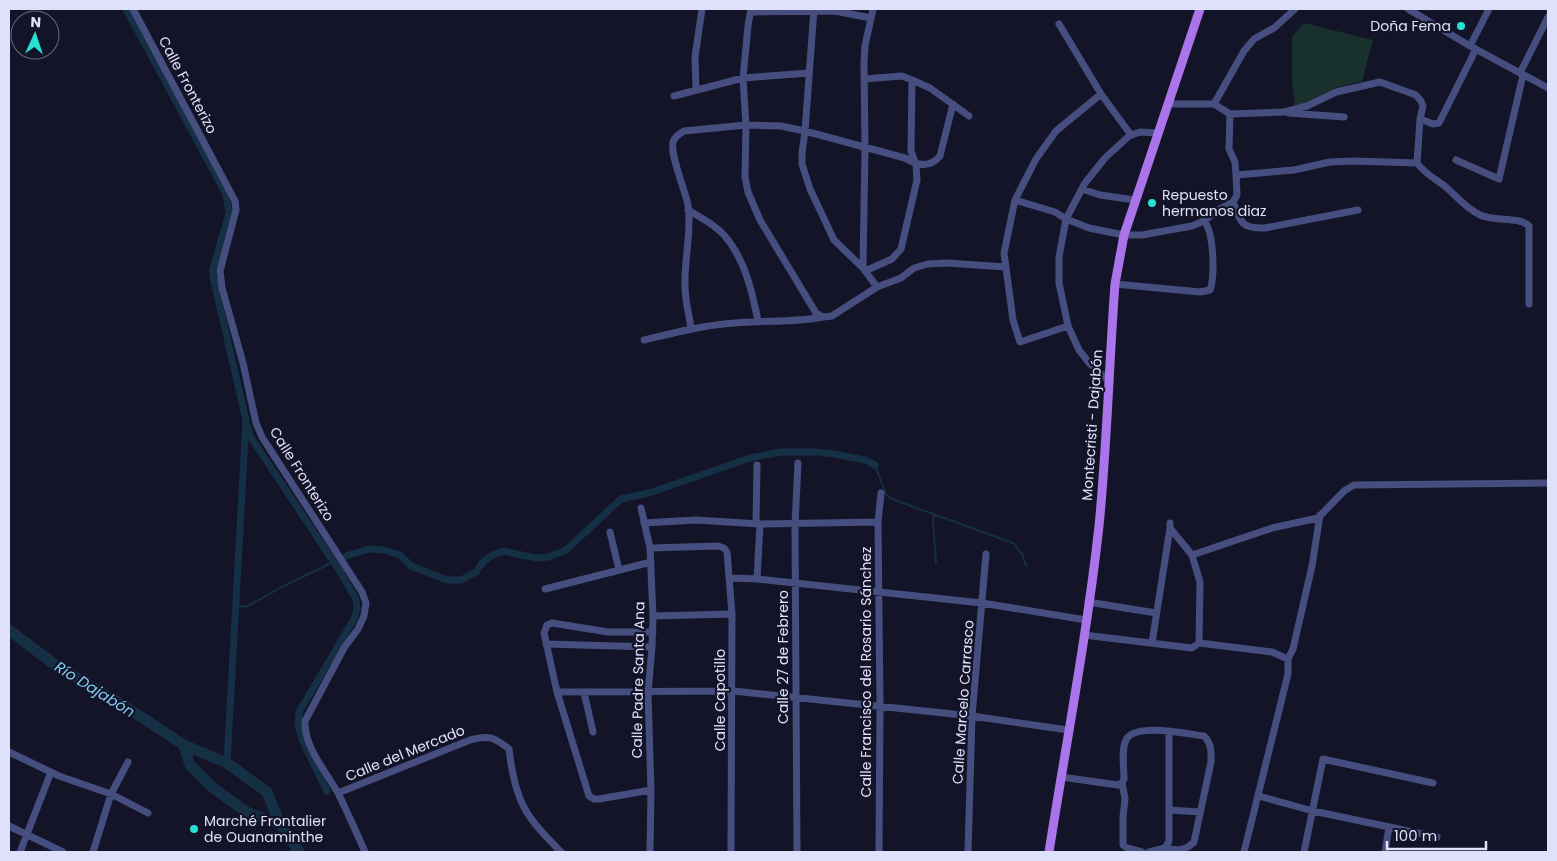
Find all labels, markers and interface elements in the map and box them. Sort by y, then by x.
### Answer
north arrow [10,10,60,60]
text: N [30,12,41,32]
place label: Doña Fema [1370,16,1451,36]
marker: Doña Fema [1455,20,1467,32]
street label: Calle Fronterizo [154,33,222,137]
place label: Repuesto hermanos diaz [1162,185,1266,221]
marker: Repuesto hermanos diaz [1146,197,1158,209]
street label: Montecristi - Dajabón [1077,349,1107,501]
street label: Calle Fronterizo [265,423,339,525]
street label: Calle Francisco del Rosario Sánchez [856,547,876,797]
street label: Calle 27 de Febrero [773,590,793,724]
street label: Calle Padre Santa Ana [627,601,649,759]
street label: Calle Marcelo Carrasco [947,619,979,785]
street label: Calle Capotillo [710,649,730,751]
water label: Río Dajabón [51,656,139,722]
street label: Calle del Mercado [342,720,468,786]
place label: Marché Frontalier de Ouanaminthe [204,811,326,847]
scale bar [1387,818,1486,850]
marker: Marché Frontalier de Ouanaminthe [188,823,200,835]
text: 100 m [1394,825,1437,846]

